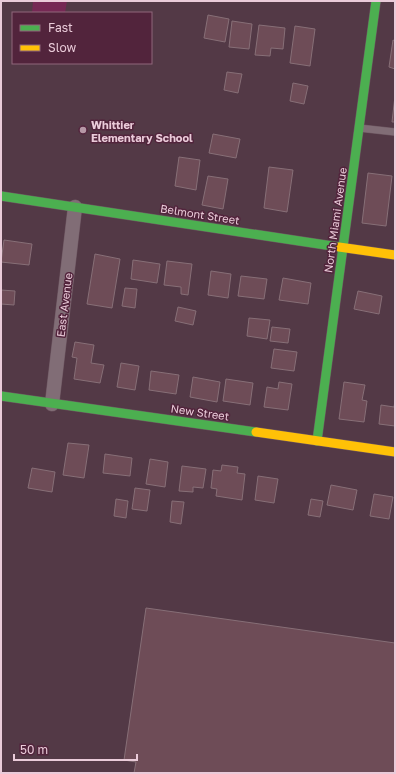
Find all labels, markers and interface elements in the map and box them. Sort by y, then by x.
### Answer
legend [12,12,152,64]
text: Fast [48,20,73,35]
text: Slow [48,40,76,55]
place label: Whittier Elementary School [91,118,193,144]
marker: Whittier Elementary School [78,125,88,135]
street label: North Miami Avenue [321,166,349,274]
street label: Belmont Street [159,201,241,227]
street label: East Avenue [54,272,74,338]
street label: New Street [170,401,230,423]
scale bar [14,736,137,762]
text: 50 m [20,742,48,757]

